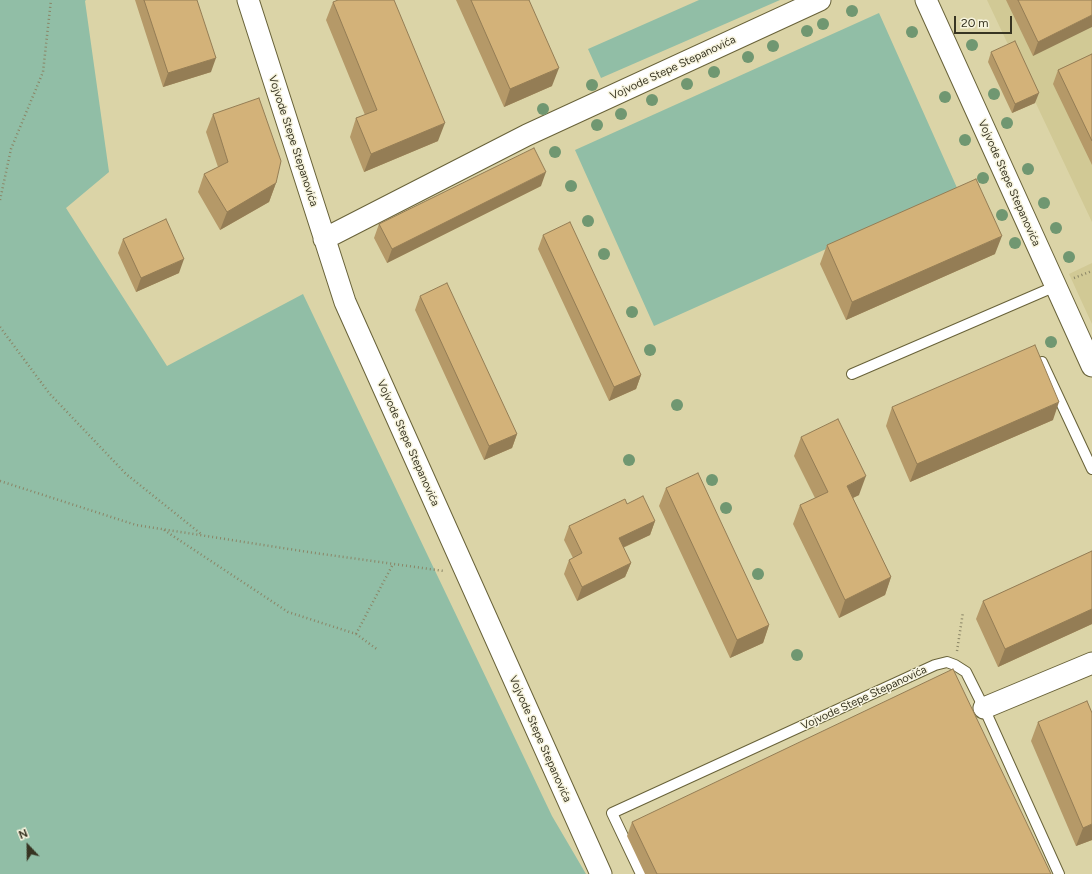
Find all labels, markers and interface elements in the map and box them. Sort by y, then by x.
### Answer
scale bar [956,8,1014,34]
text: 20 m [961,16,989,30]
street label: Vojvode Stepe Stepanovića [608,33,738,103]
street label: Vojvode Stepe Stepanovića [266,74,320,208]
street label: Vojvode Stepe Stepanovića [975,118,1043,248]
street label: Vojvode Stepe Stepanovića [374,378,442,508]
street label: Vojvode Stepe Stepanovića [799,663,929,733]
street label: Vojvode Stepe Stepanovića [506,674,574,804]
north arrow [8,826,48,866]
text: N [17,827,30,842]

